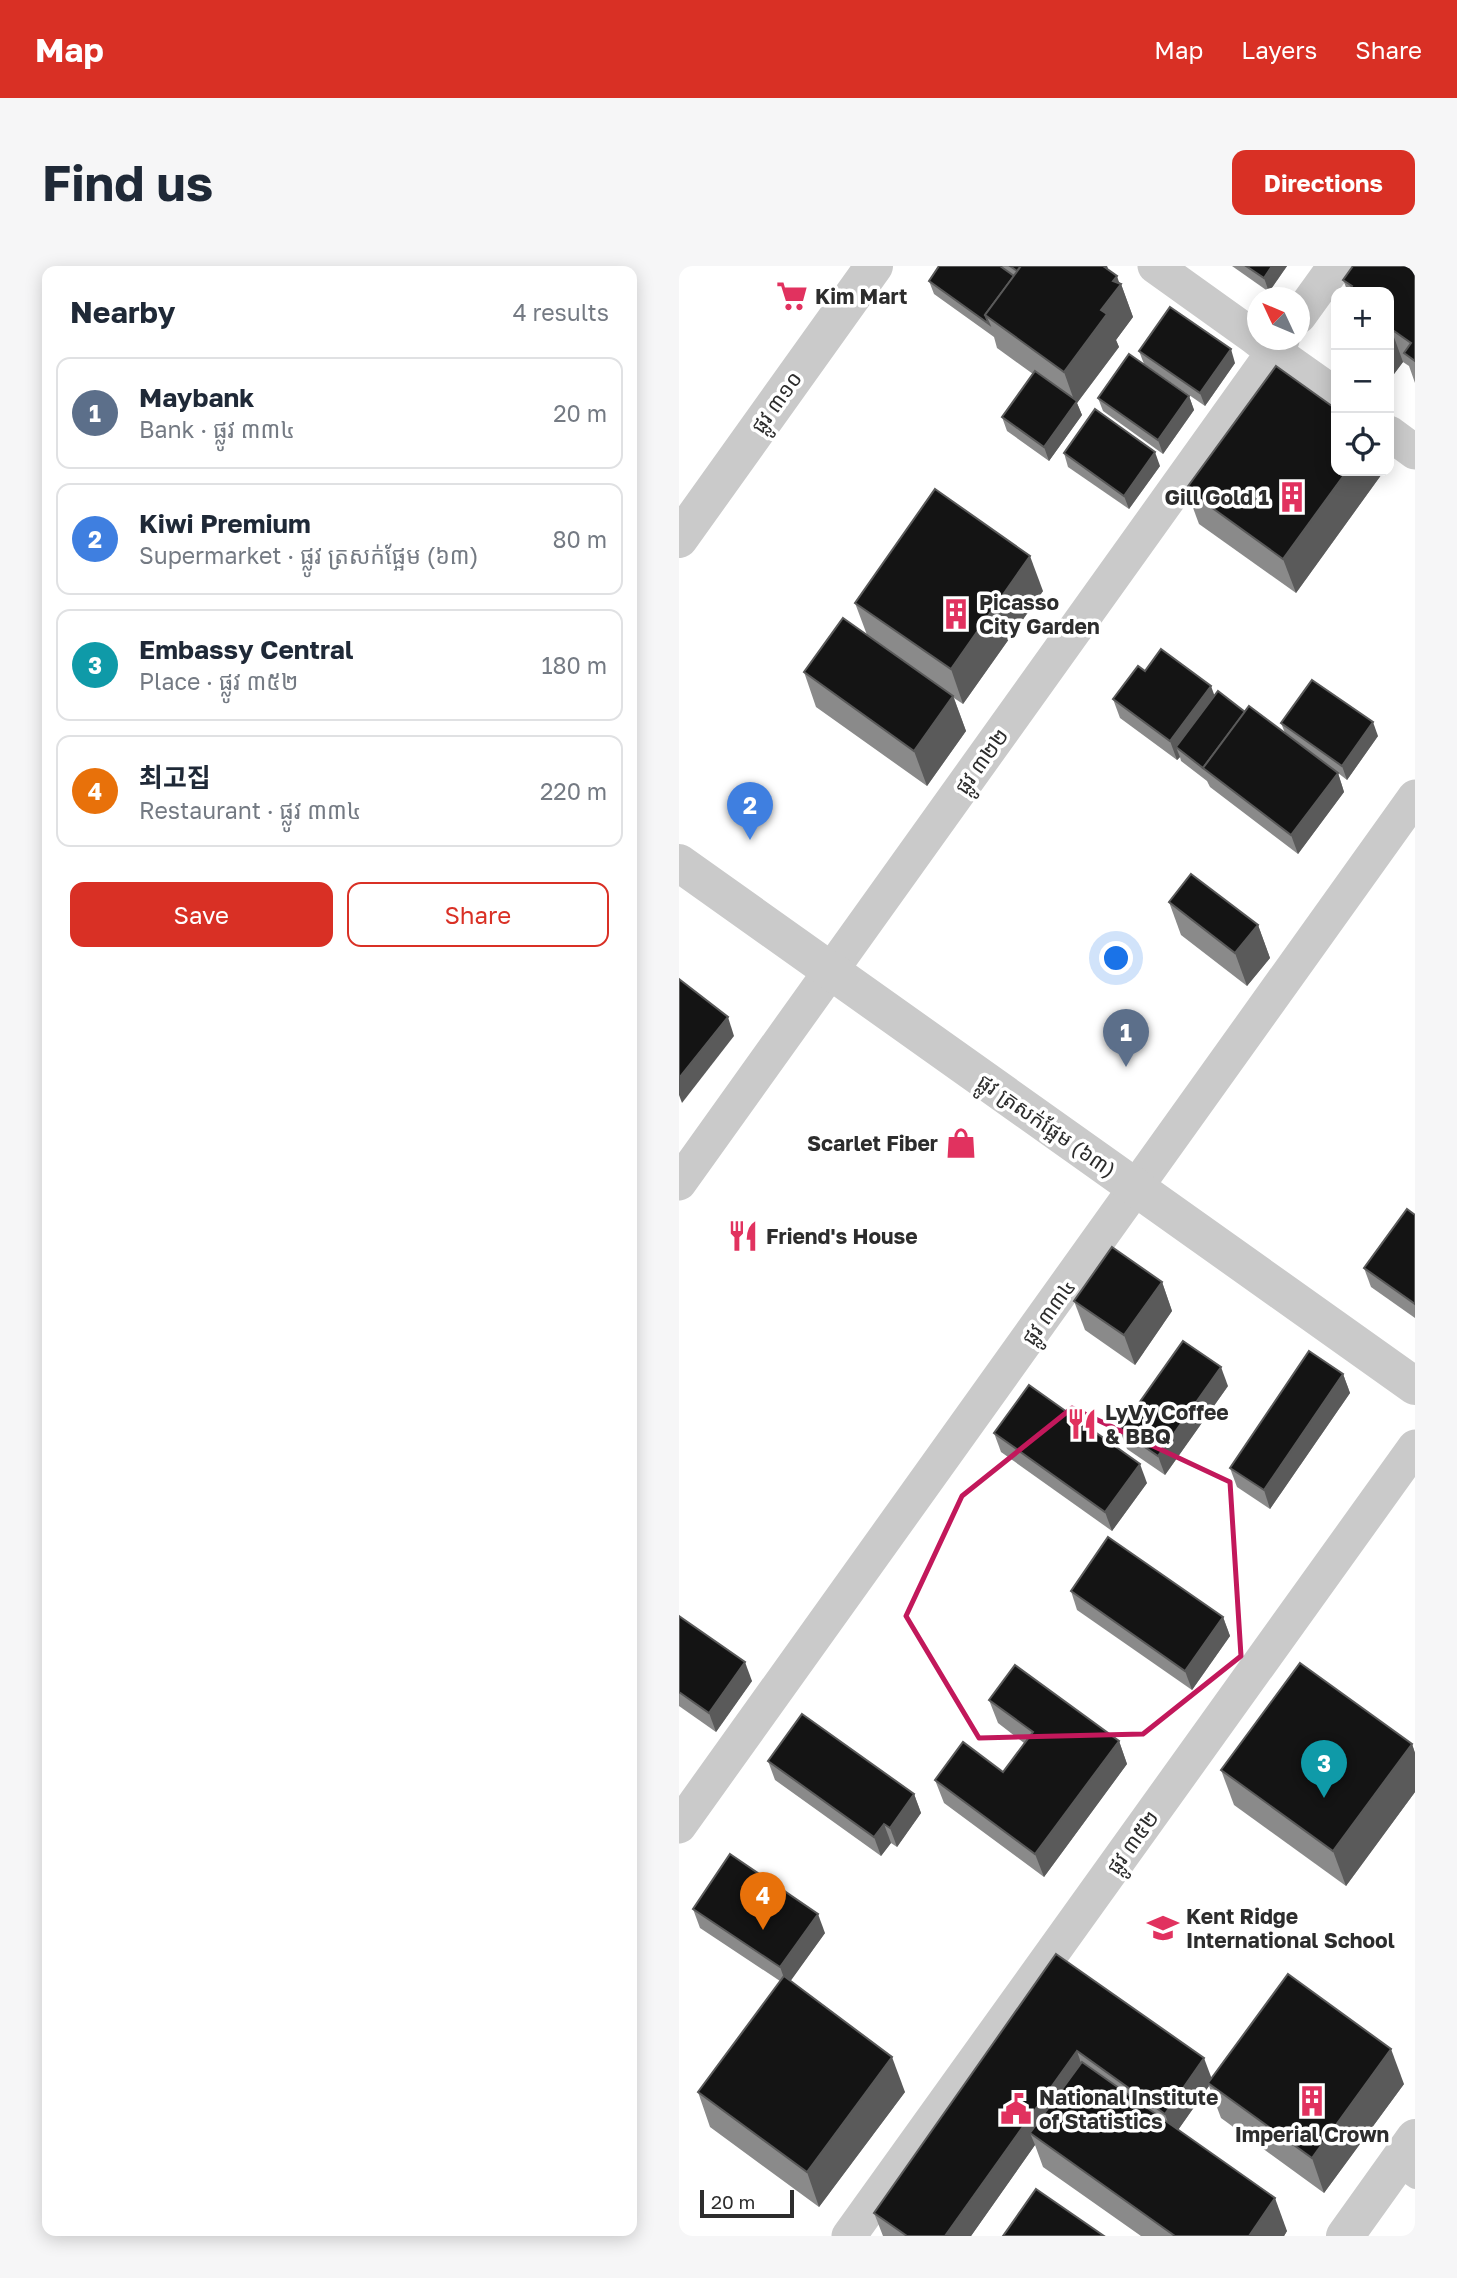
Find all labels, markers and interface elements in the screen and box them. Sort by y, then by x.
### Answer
text: Map [35,30,104,69]
text: Map [1154,35,1203,64]
text: Layers [1241,35,1317,64]
text: Share [1355,35,1422,64]
button: Directions [1232,150,1415,215]
text: Find us [42,153,213,212]
supermarket icon: Kim Mart [775,279,809,313]
place label: Kim Mart [815,283,907,309]
north arrow [1247,287,1310,350]
map controls [1331,287,1394,476]
button: + [1331,287,1394,350]
text: Nearby [70,294,175,330]
text: 4 results [513,298,609,326]
button: − [1331,350,1394,413]
street label: ផ្លូវ ៣១០ [745,366,813,442]
text: Maybank [139,382,254,413]
text: 1 [89,399,101,427]
text: 20 m [553,399,607,427]
button: locate [1331,413,1394,476]
text: Bank · ផ្លូវ ៣៣៤ [139,415,295,443]
building icon: Gill Gold 1 [1275,480,1309,514]
place label: Gill Gold 1 [1165,484,1269,510]
text: Kiwi Premium [139,508,311,539]
text: 2 [88,525,102,553]
text: 80 m [553,525,607,553]
text: Supermarket · ផ្លូវ ត្រសក់ផ្អែម (៦៣) [139,541,478,569]
place label: Picasso City Garden [979,589,1100,639]
building icon: Picasso City Garden [939,597,973,631]
text: Embassy Central [139,634,353,665]
text: 3 [88,651,102,679]
text: 180 m [541,651,607,679]
text: Place · ផ្លូវ ៣៥២ [139,667,298,695]
street label: ផ្លូវ ៣២២ [948,723,1019,803]
text: 최고집 [139,762,211,793]
text: 4 [88,777,102,805]
text: 220 m [540,777,607,805]
pin: 2 [727,782,773,840]
text: Restaurant · ផ្លូវ ៣៣៤ [139,796,361,824]
button: Save [70,882,333,947]
button: Share [347,882,609,947]
your location [1099,941,1133,975]
pin: 1 [1103,1009,1149,1067]
street label: ផ្លូវ ត្រសក់ផ្អែម (៦៣) [969,1068,1121,1188]
shop icon: Scarlet Fiber [944,1126,978,1160]
place label: Scarlet Fiber [807,1130,938,1156]
restaurant icon: Friend's House [726,1219,760,1253]
place label: Friend's House [766,1223,918,1249]
street label: ផ្លូវ ៣៣៤ [1015,1274,1086,1354]
place label: LyVy Coffee & BBQ [1105,1399,1229,1449]
restaurant icon: LyVy Coffee & BBQ [1065,1407,1099,1441]
pin: 3 [1301,1740,1347,1798]
street label: ផ្លូវ ៣៥២ [1100,1805,1170,1883]
pin: 4 [740,1872,786,1930]
place label: Kent Ridge International School [1186,1903,1395,1953]
school or university icon: Kent Ridge International School [1146,1911,1180,1945]
place label: National Institute of Statistics [1039,2084,1218,2134]
building icon: Imperial Crown [1295,2084,1329,2118]
public building icon: National Institute of Statistics [999,2092,1033,2126]
place label: Imperial Crown [1235,2121,1389,2147]
scale bar [700,2187,795,2219]
text: 20 m [711,2190,755,2213]

